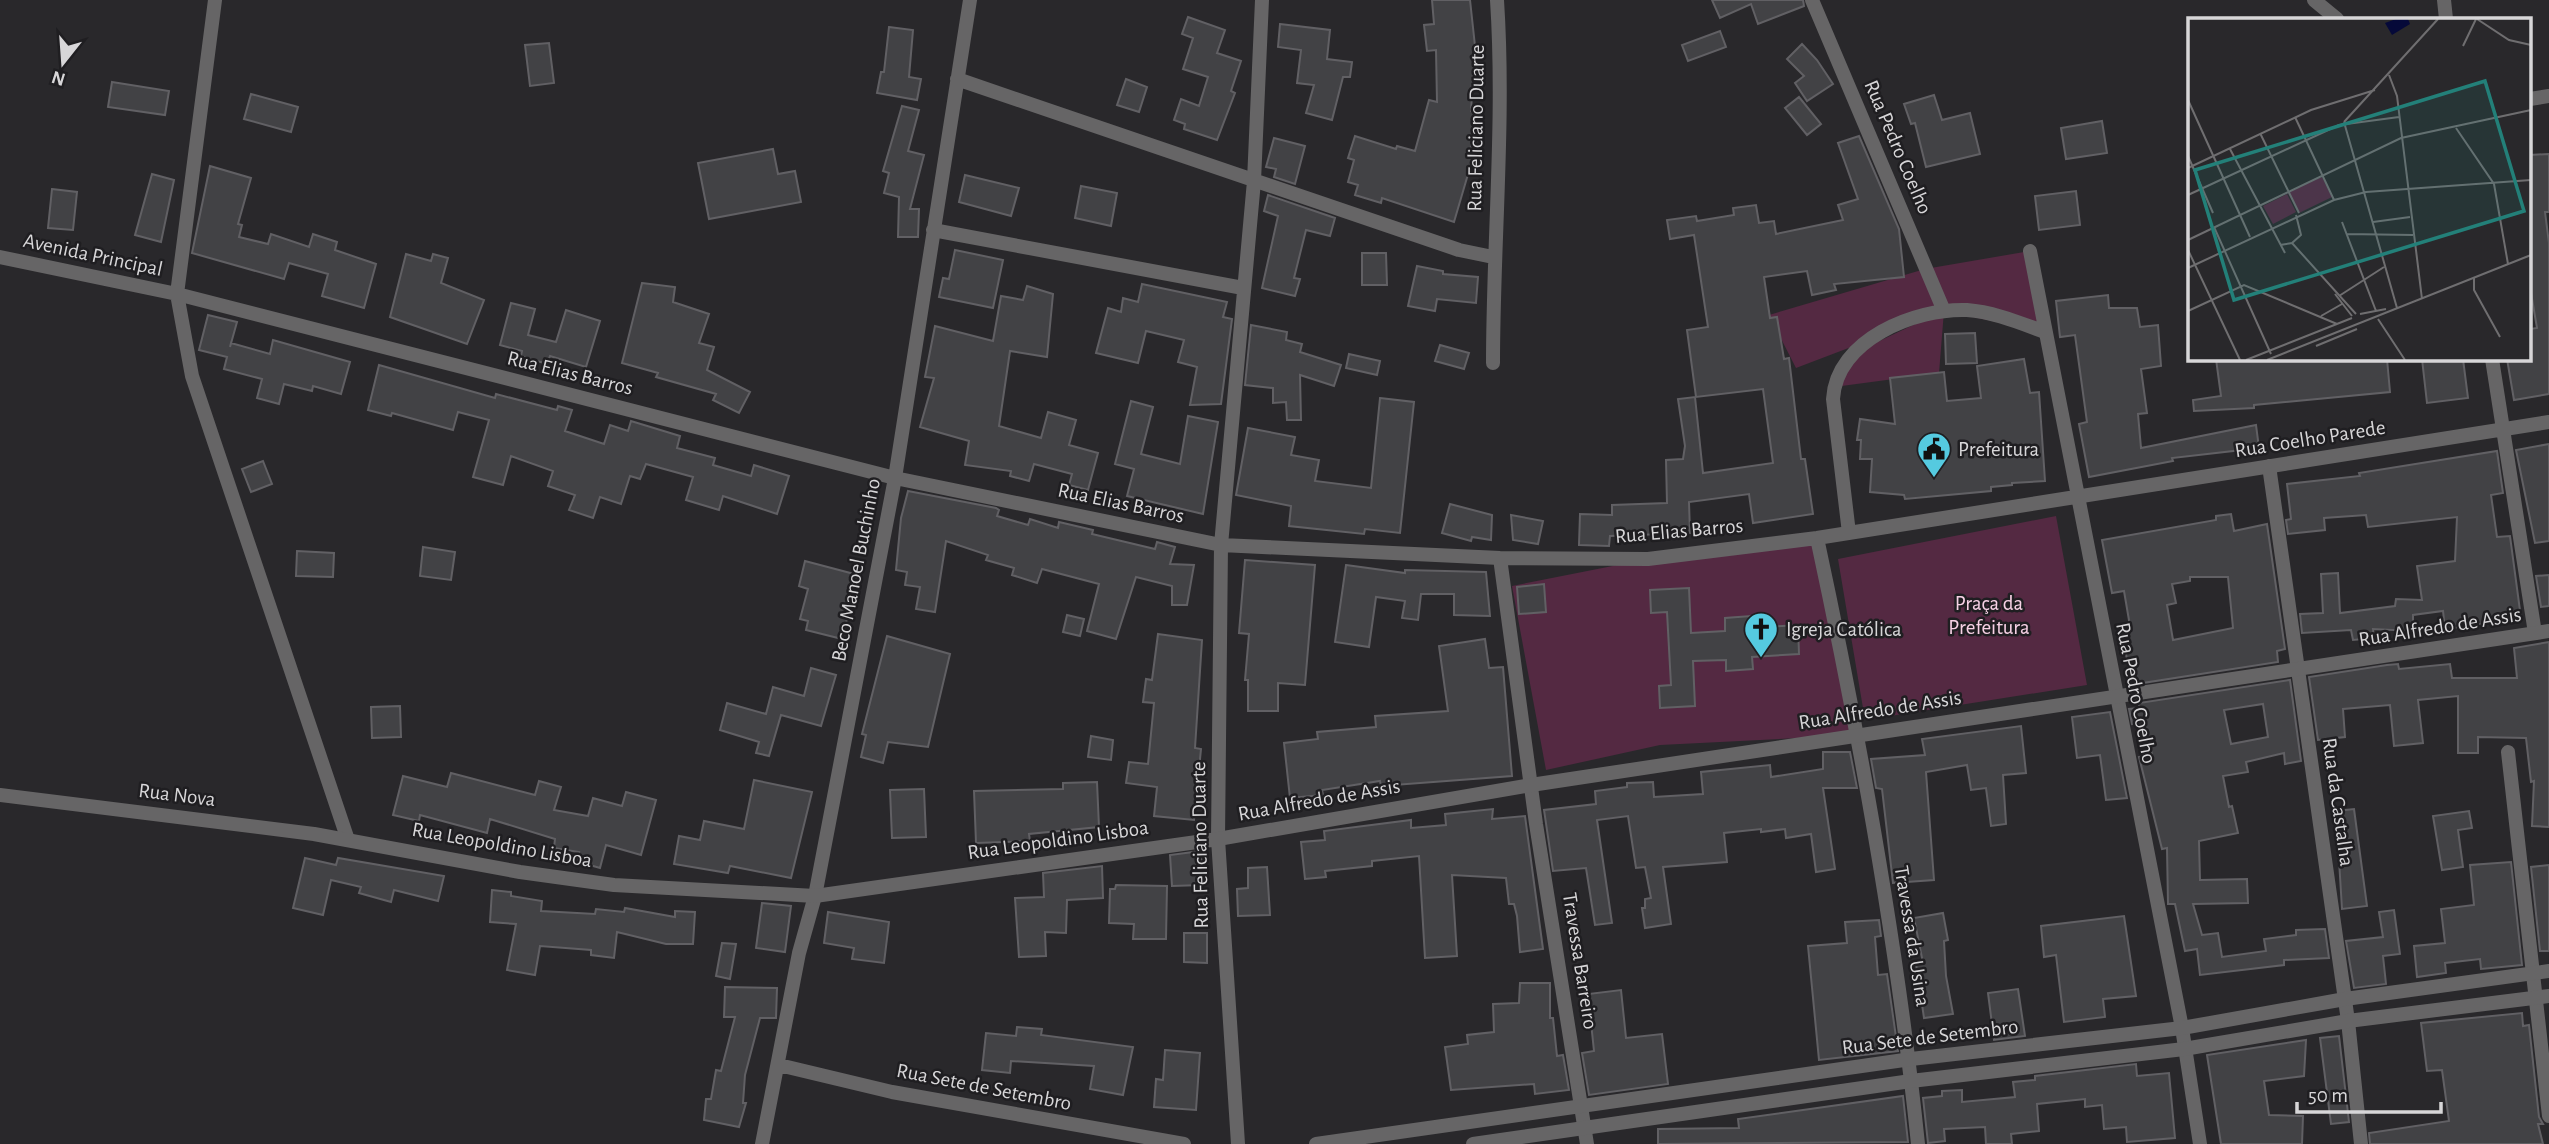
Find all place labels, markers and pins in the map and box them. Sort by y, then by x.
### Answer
public building icon: Prefeitura [1915,430,1953,479]
place label: Prefeitura [1958,439,2040,460]
church icon: Igreja Católica [1742,610,1780,659]
place label: Igreja Católica [1786,619,1902,640]

